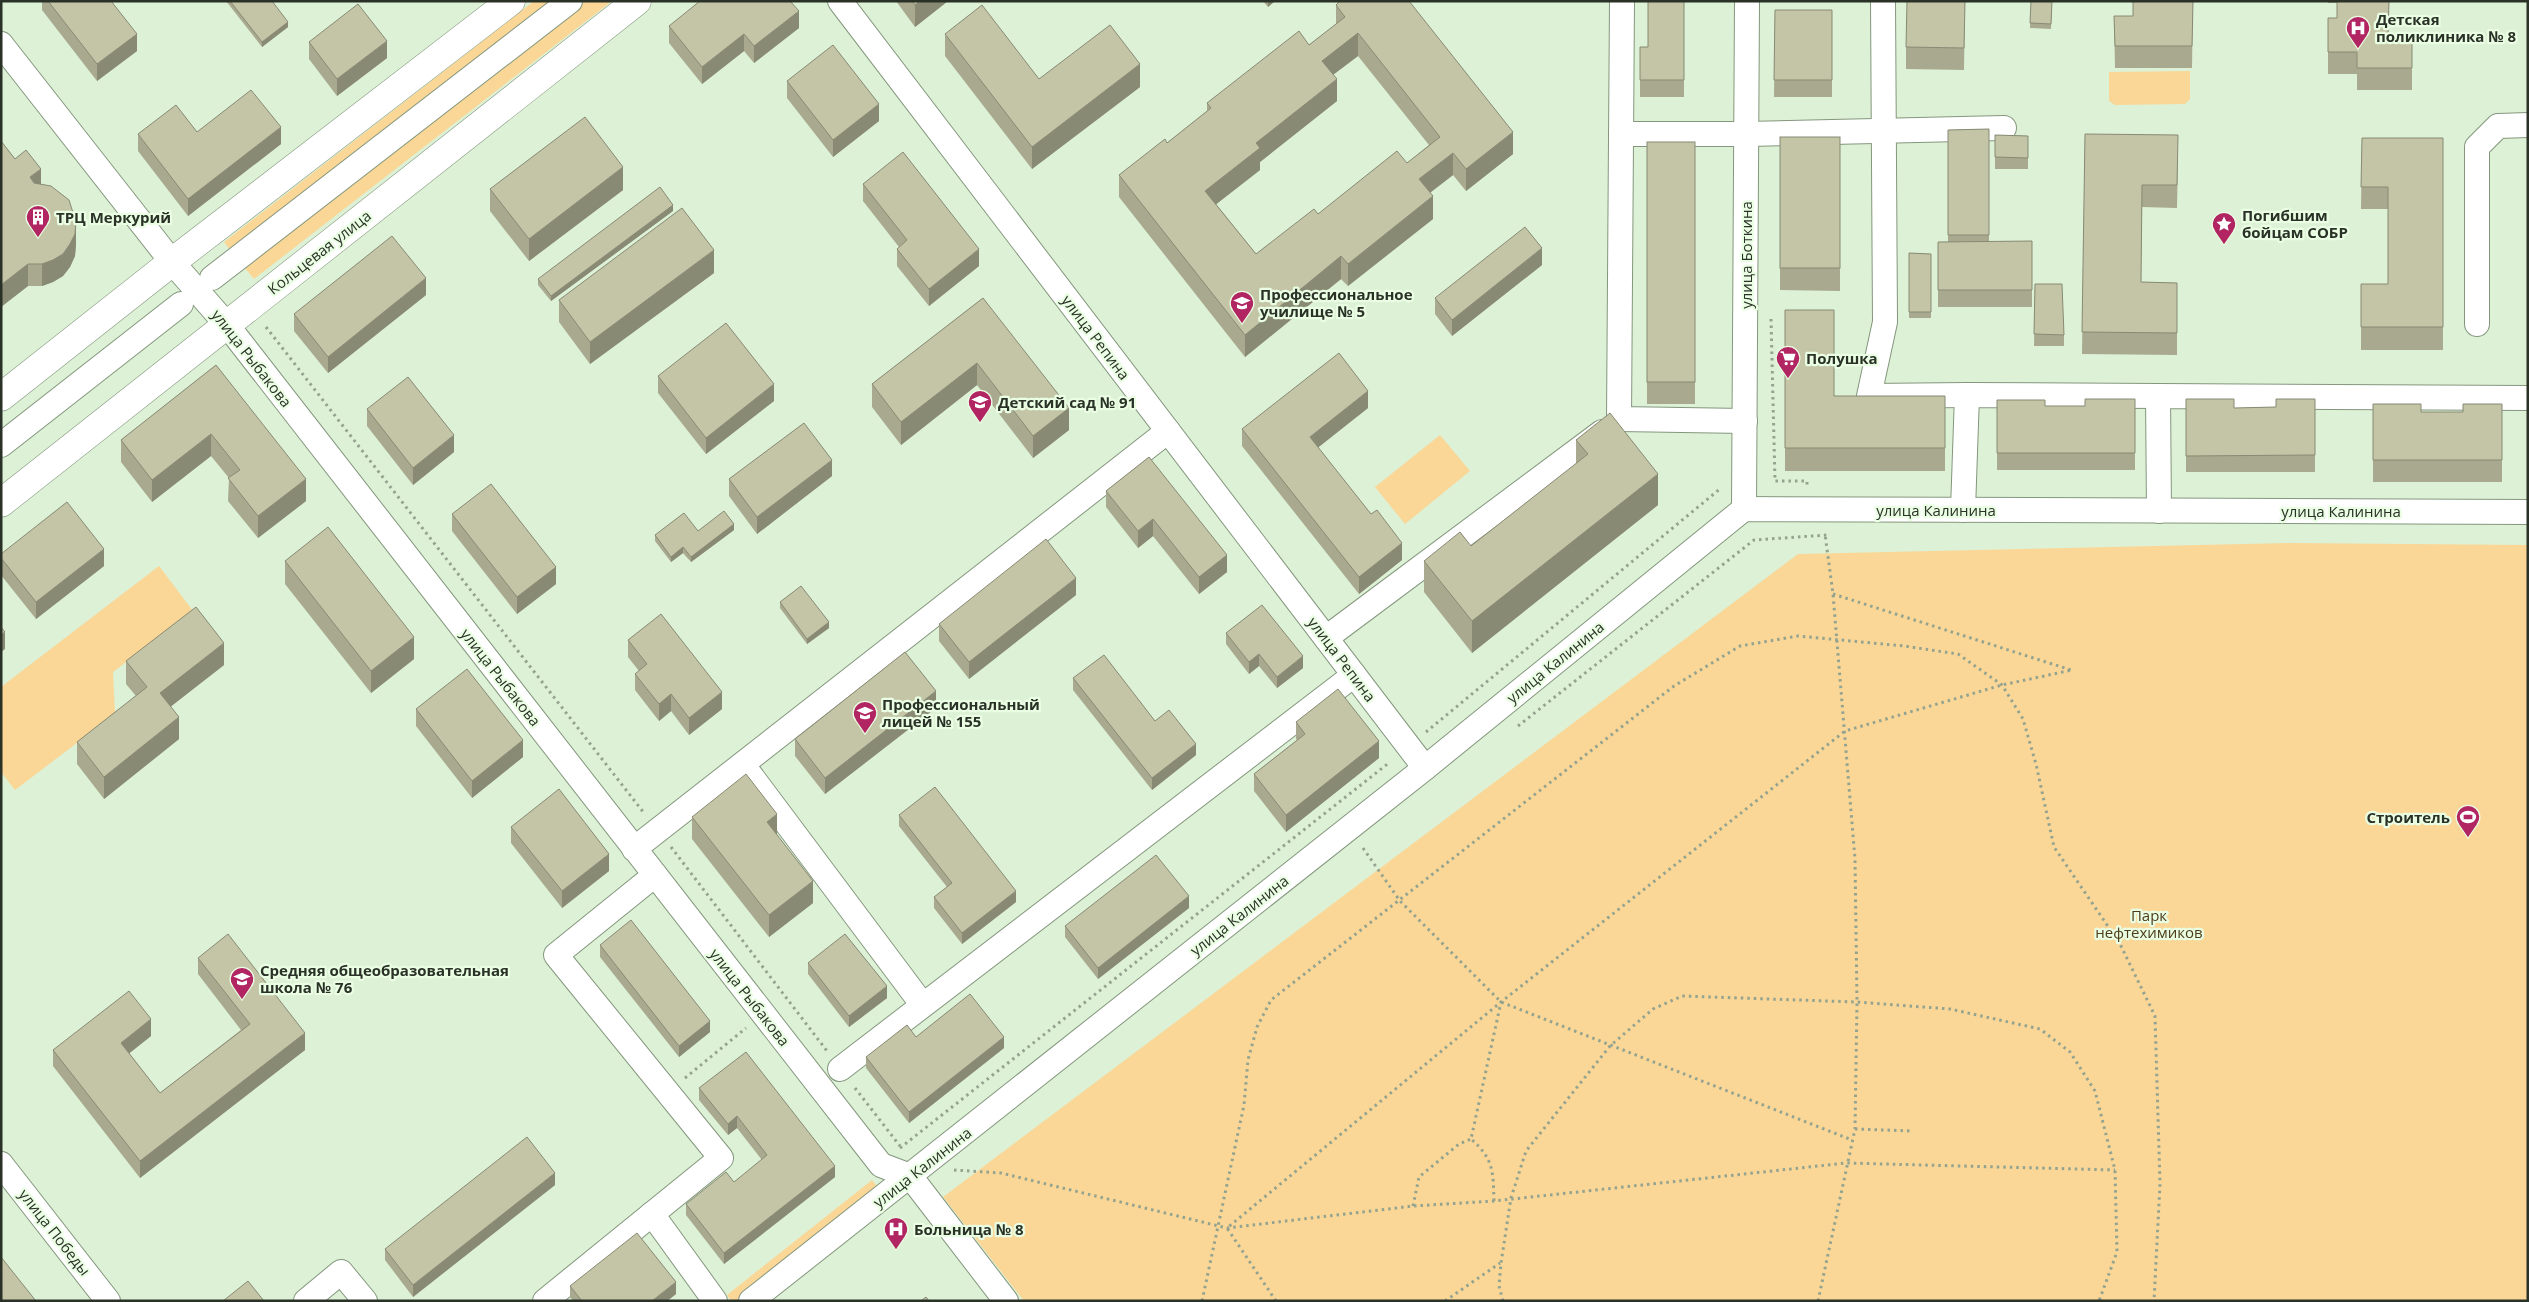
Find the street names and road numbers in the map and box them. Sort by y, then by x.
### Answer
street label: улица Боткина [1736,201,1756,309]
street label: Кольцевая улица [263,205,375,299]
street label: улица Репина [1058,291,1134,383]
street label: улица Рыбакова [208,305,296,411]
street label: улица Калинина [1876,500,1996,520]
street label: улица Калинина [2281,501,2401,521]
street label: улица Репина [1304,613,1380,705]
street label: улица Калинина [1502,617,1608,707]
street label: улица Рыбакова [457,624,545,730]
street label: улица Калинина [1186,870,1292,960]
street label: улица Рыбакова [706,944,794,1050]
street label: улица Калинина [869,1122,975,1212]
street label: улица Победы [15,1185,95,1279]

